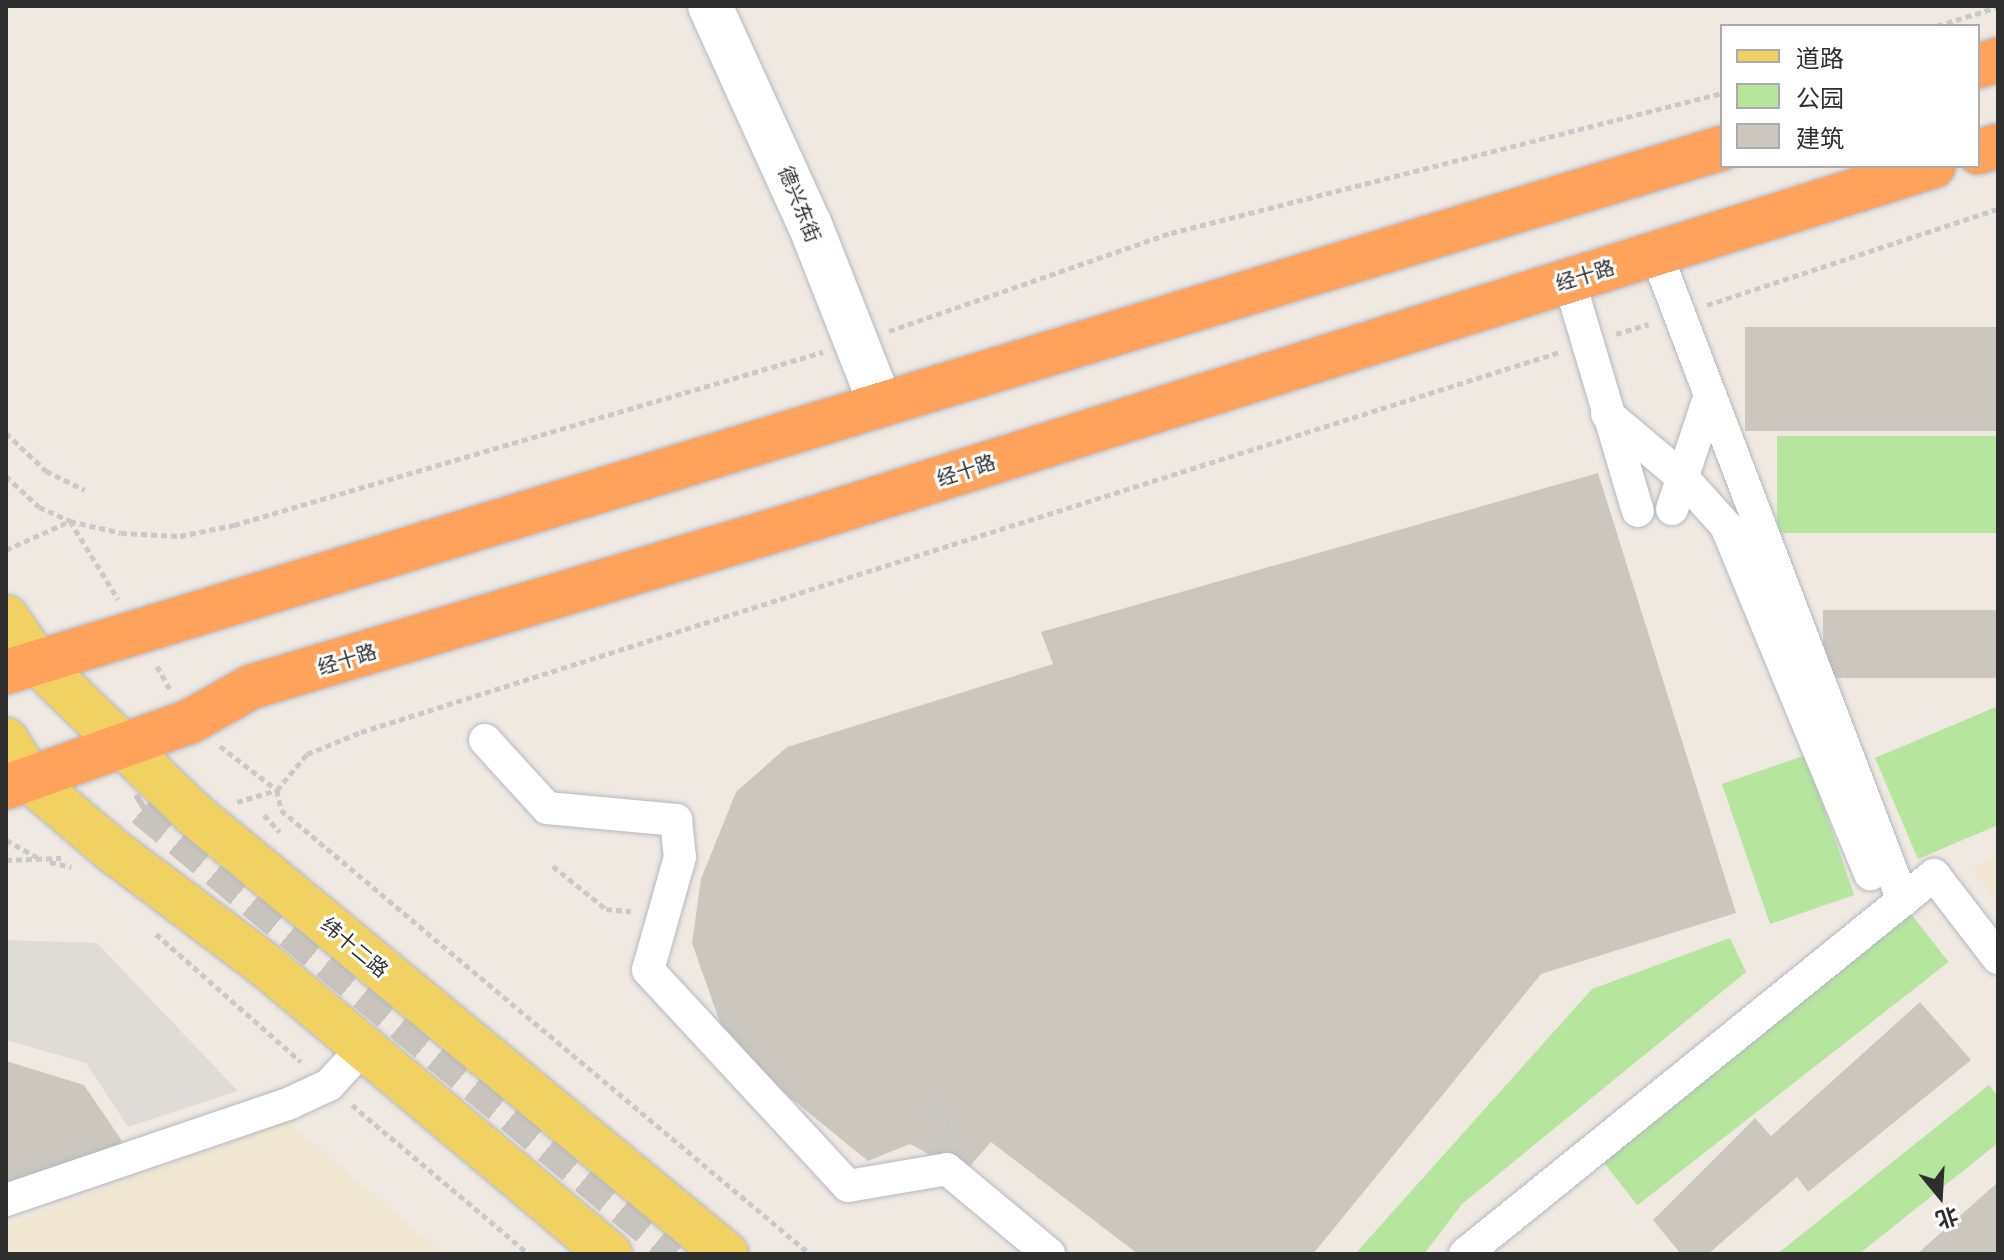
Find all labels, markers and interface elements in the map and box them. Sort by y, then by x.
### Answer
legend [1720,24,1980,168]
text: 道路 [1796,41,1844,74]
text: 公园 [1796,81,1844,114]
text: 建筑 [1796,121,1844,154]
street label: 德兴东街 [774,162,826,246]
street label: 经十路 [1553,255,1617,295]
street label: 经十路 [934,449,998,491]
street label: 经十路 [315,639,379,679]
street label: 纬十二路 [317,912,393,982]
north arrow [1900,1156,1980,1236]
text: 北 [1932,1201,1963,1236]

